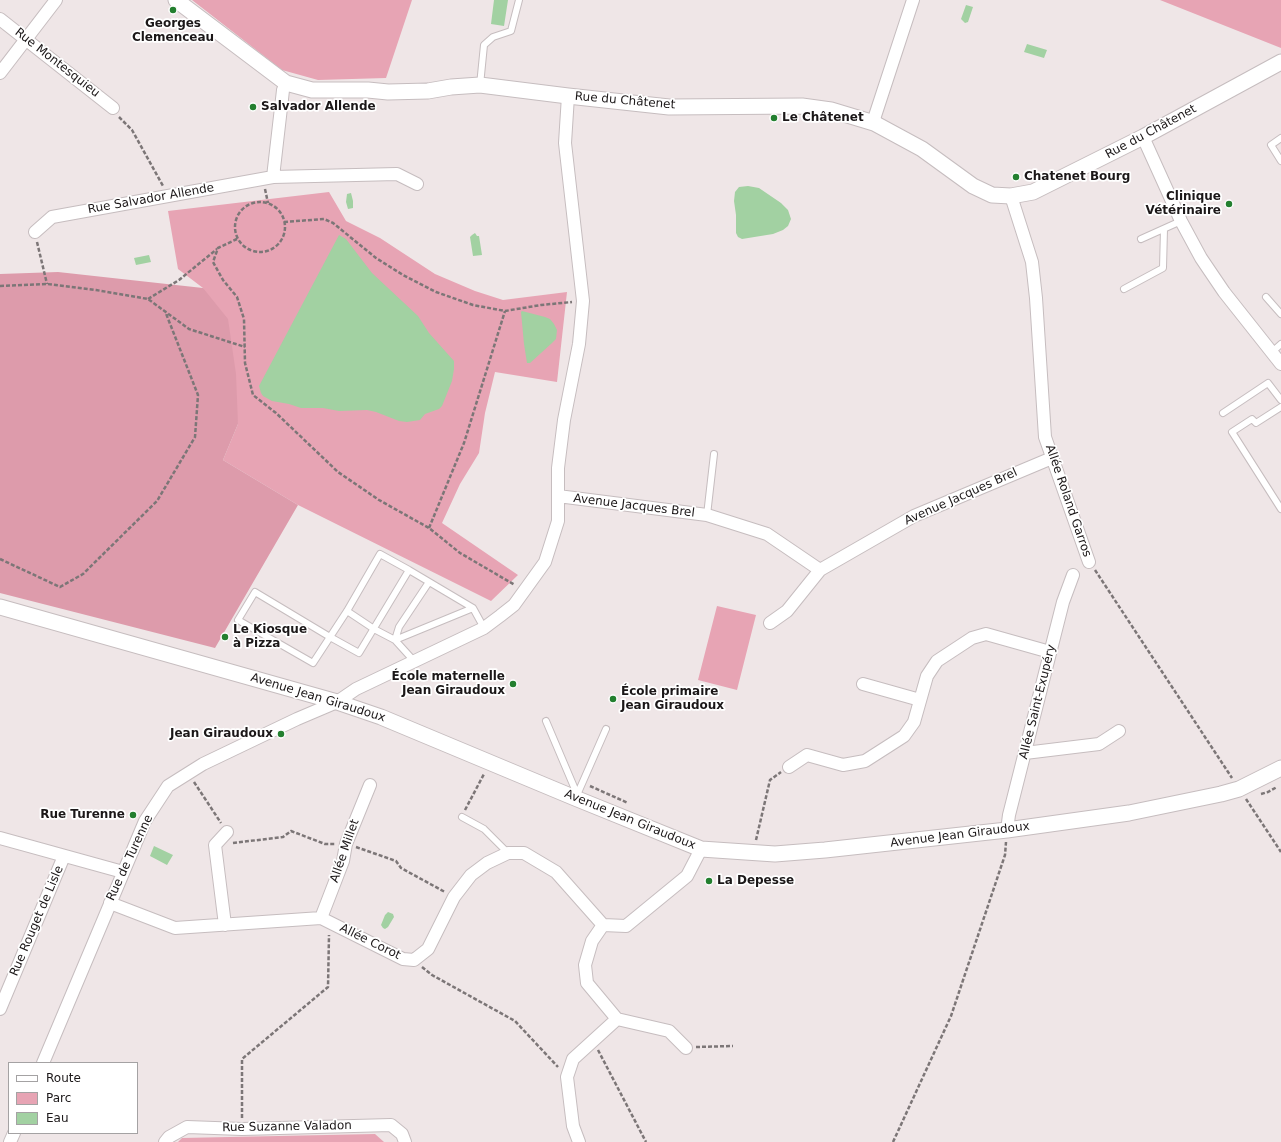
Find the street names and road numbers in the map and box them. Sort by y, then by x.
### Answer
street label: Rue Montesquieu [12,25,102,101]
street label: Rue du Châtenet [574,89,676,113]
street label: Rue du Châtenet [1103,102,1199,162]
street label: Rue Salvador Allende [87,181,215,217]
street label: Allée Roland Garros [1042,443,1094,559]
street label: Avenue Jacques Brel [902,466,1020,528]
street label: Avenue Jacques Brel [572,491,696,521]
street label: Allée Saint-Exupéry [1017,643,1059,761]
street label: Avenue Jean Giraudoux [249,671,387,725]
street label: Avenue Jean Giraudoux [562,787,698,853]
street label: Rue de Turenne [104,813,156,903]
street label: Allée Millet [327,818,363,884]
street label: Avenue Jean Giraudoux [890,819,1030,851]
street label: Rue Rouget de Lisle [7,864,67,978]
street label: Allée Corot [337,921,403,963]
street label: Rue Suzanne Valadon [222,1119,352,1135]

